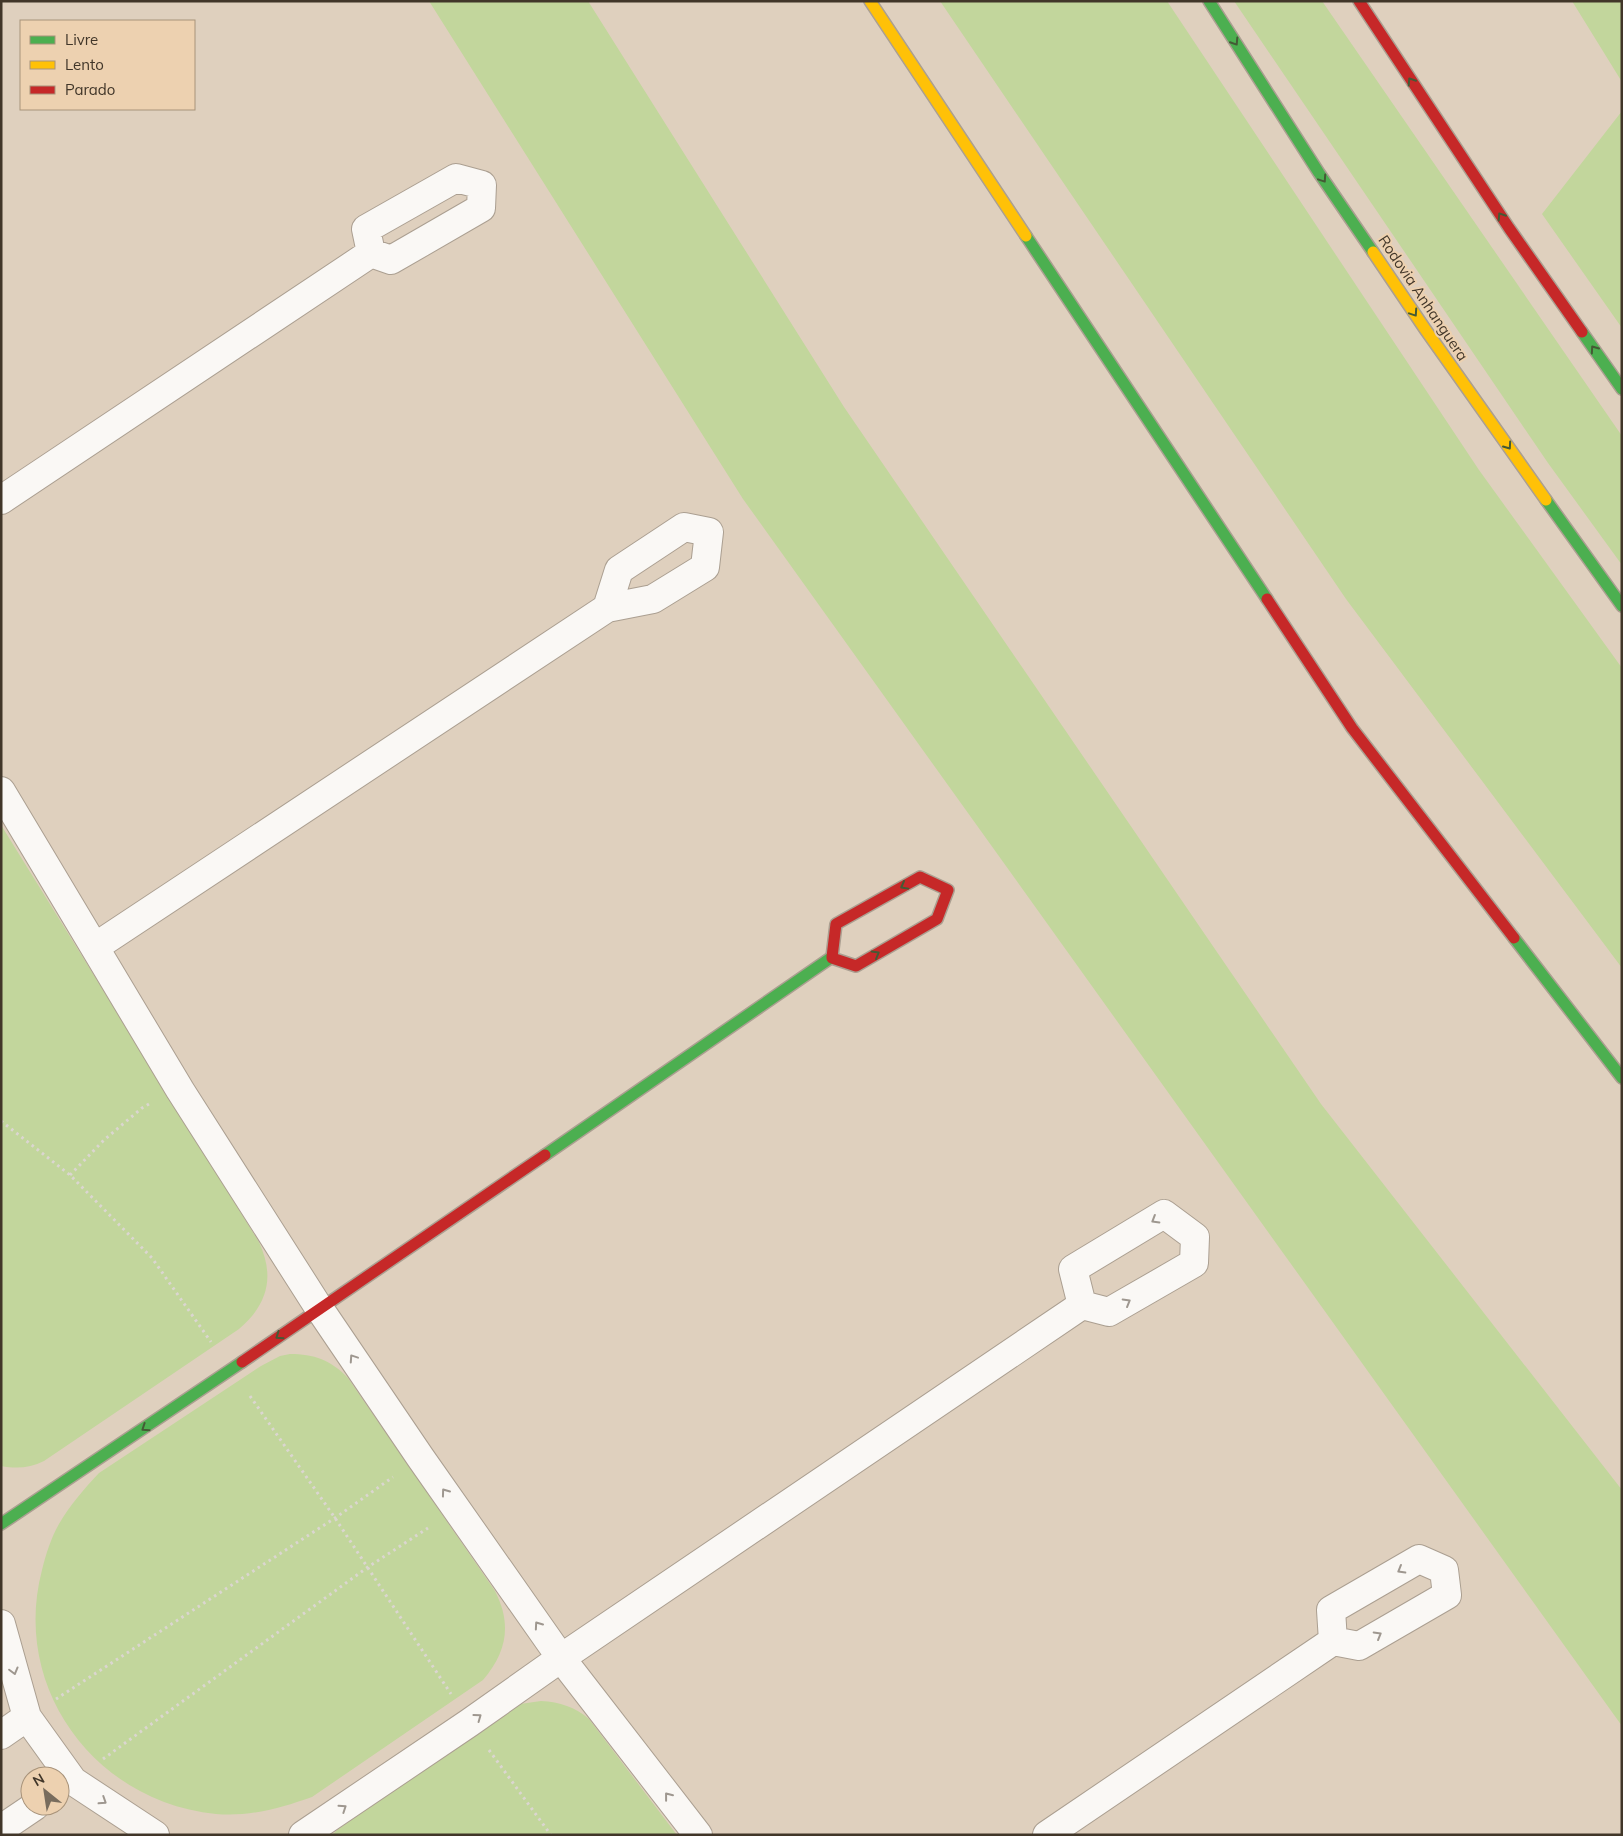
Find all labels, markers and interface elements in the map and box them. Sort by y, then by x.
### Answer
legend [20,20,195,110]
text: Livre [65,30,98,49]
one-way arrow [1229,37,1238,46]
text: Lento [65,55,104,74]
one-way arrow [1408,77,1417,86]
text: Parado [65,80,115,99]
one-way arrow [1317,173,1326,182]
one-way arrow [1498,212,1507,222]
street label: Rodovia Anhanguera [1374,231,1472,364]
one-way arrow [1408,308,1417,317]
one-way arrow [1591,346,1600,355]
one-way arrow [1502,440,1511,450]
one-way arrow [901,879,910,889]
one-way arrow [871,951,880,961]
one-way arrow [1152,1213,1161,1223]
one-way arrow [1122,1298,1131,1308]
one-way arrow [275,1330,285,1339]
one-way arrow [350,1354,359,1364]
one-way arrow [141,1421,150,1431]
one-way arrow [442,1488,451,1498]
one-way arrow [1397,1563,1406,1573]
one-way arrow [535,1621,544,1631]
one-way arrow [1373,1632,1382,1642]
one-way arrow [9,1667,19,1675]
one-way arrow [472,1714,482,1723]
north arrow [20,1766,70,1816]
text: N [29,1769,48,1790]
one-way arrow [665,1792,674,1802]
one-way arrow [97,1795,107,1804]
one-way arrow [338,1804,347,1814]

